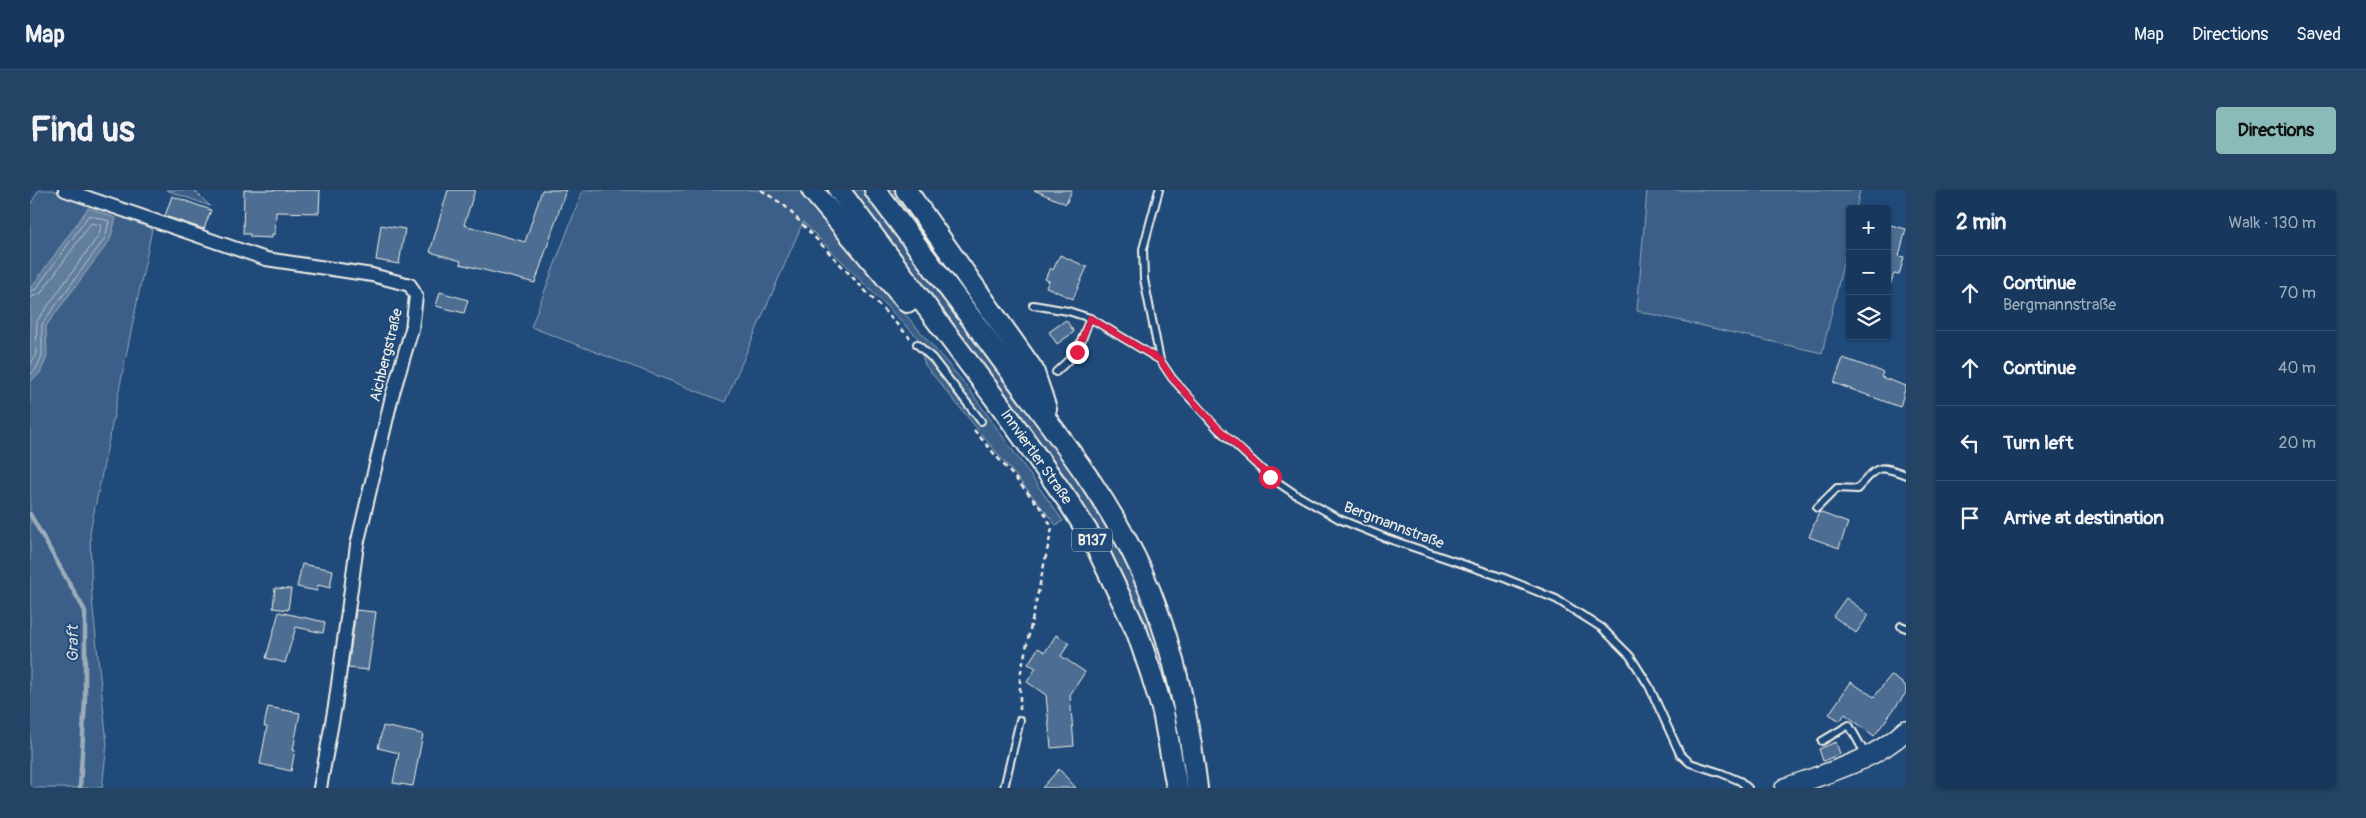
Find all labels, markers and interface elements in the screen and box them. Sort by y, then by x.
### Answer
text: Map [25,20,65,49]
text: Map [2134,23,2164,46]
text: Directions [2192,23,2268,46]
text: Saved [2296,23,2341,46]
button: Directions [2216,107,2336,154]
text: Find us [30,108,135,152]
map controls [1846,205,1891,340]
button: + [1846,205,1891,250]
text: 2 min [1956,209,2006,236]
text: Walk · 130 m [2229,213,2316,233]
button: − [1846,250,1891,295]
text: Continue [2003,271,2076,295]
icon: ahead [1956,279,1984,307]
text: 70 m [2279,283,2316,303]
button: layers [1846,295,1891,340]
text: Bergmannstraße [2003,295,2116,315]
street label: Aichbergstraße [366,306,407,404]
route end [1066,341,1089,364]
icon: ahead [1956,354,1984,382]
text: Continue [2003,356,2076,380]
text: 40 m [2278,358,2316,378]
street label: Innviertler Straße [996,406,1077,509]
icon: left [1956,429,1984,457]
text: Turn left [2003,431,2073,455]
text: 20 m [2278,433,2316,453]
route start [1259,466,1282,489]
street label: Bergmannstraße [1341,498,1447,554]
icon: arrive [1956,504,1984,532]
text: Arrive at destination [2003,506,2164,530]
road number: B137 [1072,528,1112,552]
water label: Graft [63,624,83,662]

